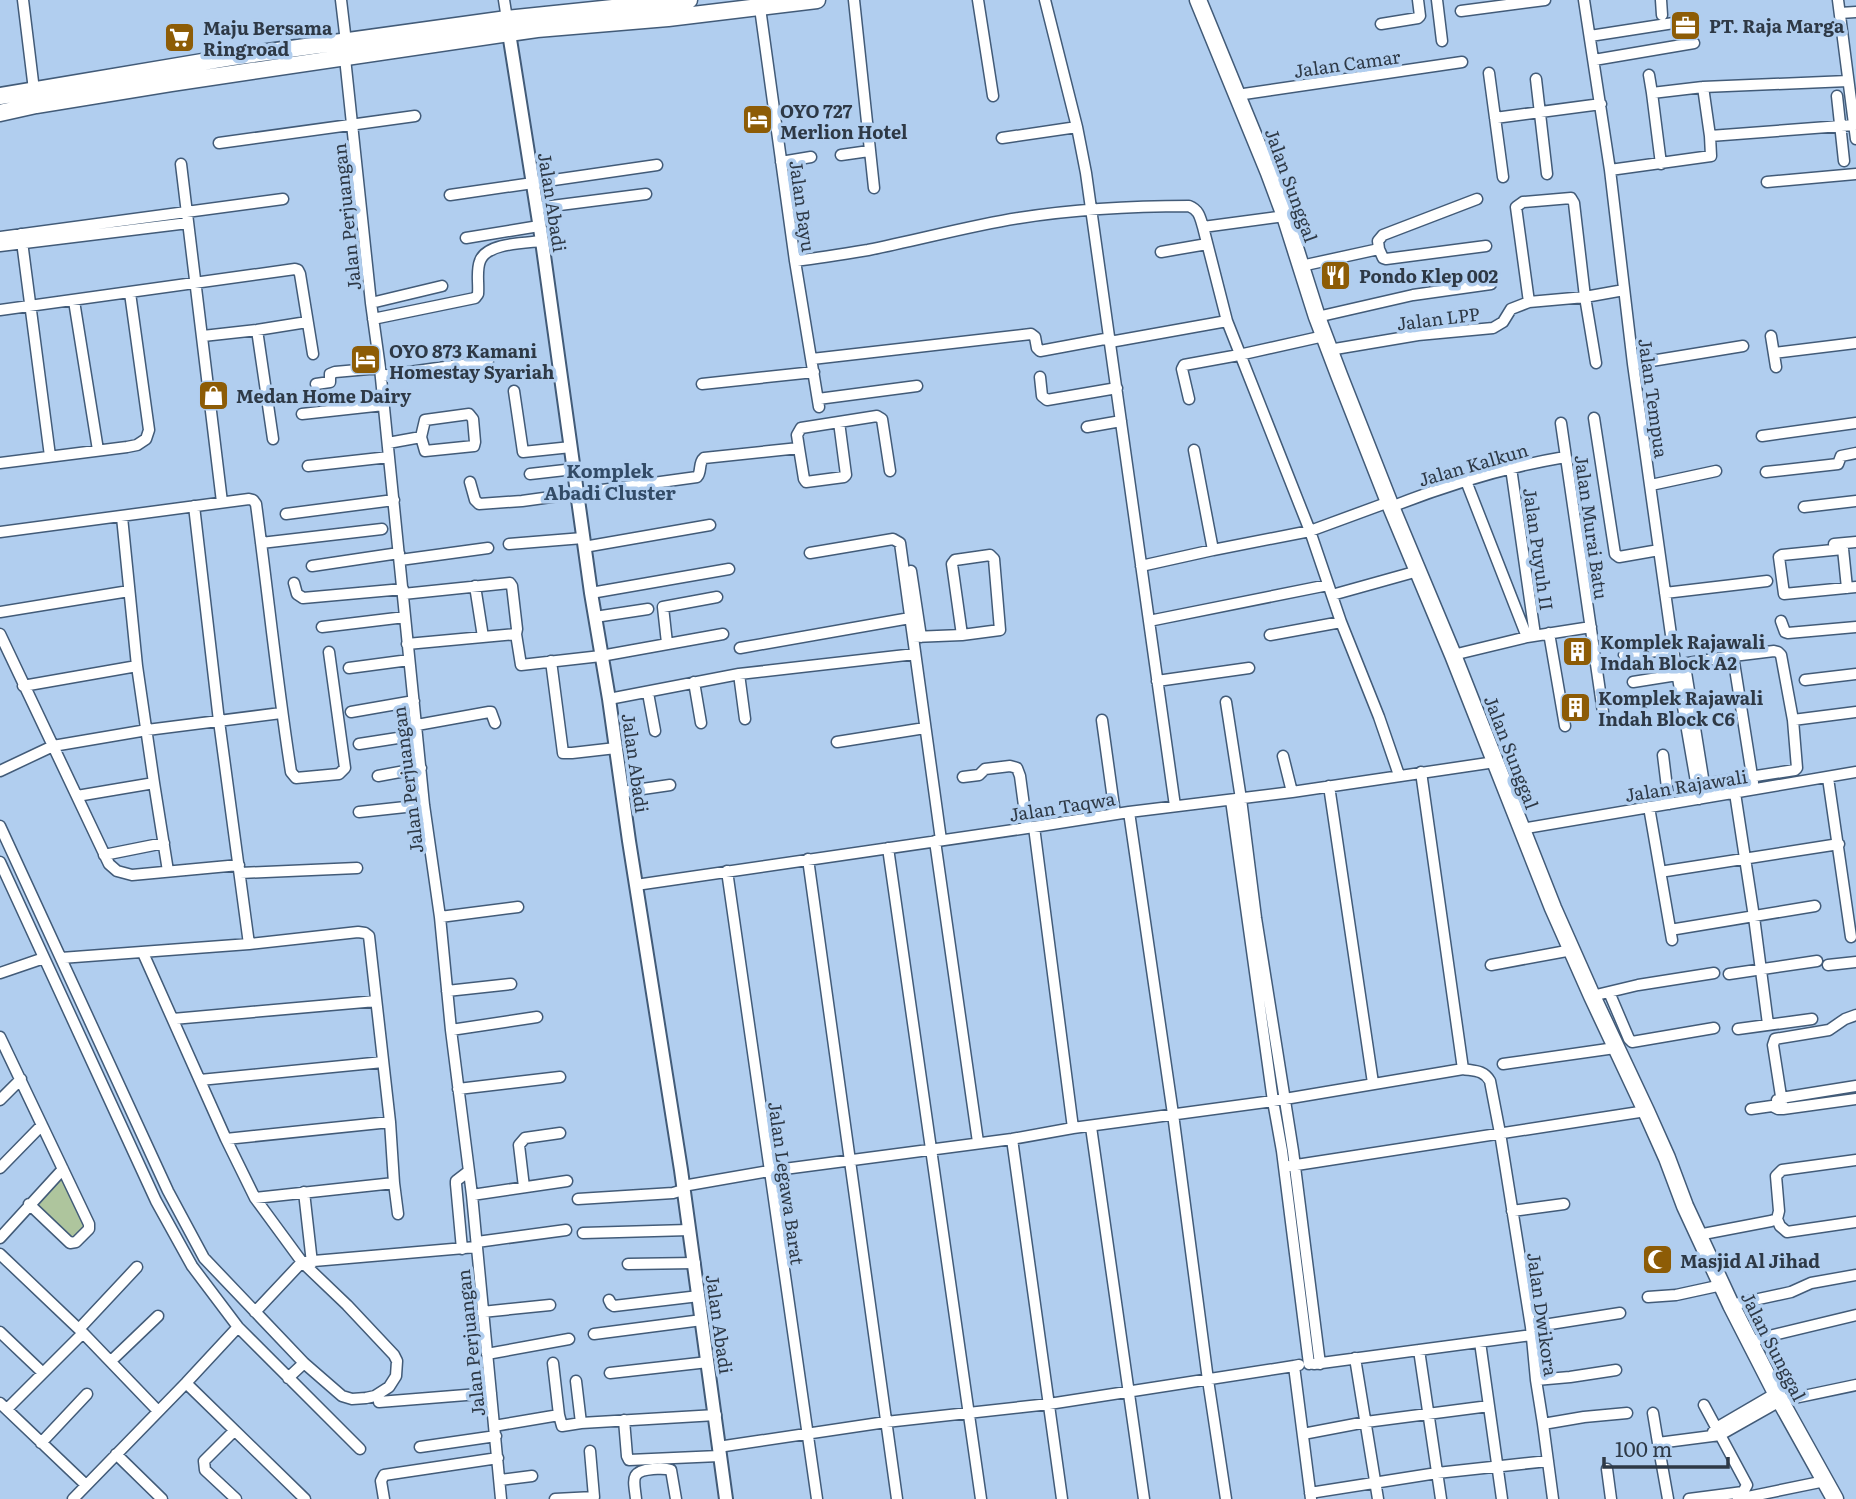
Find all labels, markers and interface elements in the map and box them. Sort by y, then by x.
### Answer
office icon: PT. Raja Marga [1669,8,1703,42]
place label: PT. Raja Marga [1709,12,1845,39]
place label: Maju Bersama Ringroad [203,14,333,62]
supermarket icon: Maju Bersama Ringroad [163,20,197,54]
street label: Jalan Camar [1292,42,1403,84]
place label: OYO 727 Merlion Hotel [780,97,908,145]
hotel icon: OYO 727 Merlion Hotel [740,103,774,137]
street label: Jalan Sunggal [1259,124,1325,246]
street label: Jalan Perjuangan [325,142,367,292]
street label: Jalan Abadi [532,150,574,254]
street label: Jalan Bayu [783,158,823,254]
restaurant icon: Pondo Klep 002 [1319,258,1353,292]
place label: Pondo Klep 002 [1359,262,1499,289]
street label: Jalan LPP [1395,300,1481,336]
street label: Jalan Tempua [1632,336,1676,460]
place label: OYO 873 Kamani Homestay Syariah [389,337,554,385]
hotel icon: OYO 873 Kamani Homestay Syariah [349,343,383,377]
shop icon: Medan Home Dairy [196,378,230,412]
place label: Medan Home Dairy [236,382,411,409]
street label: Jalan Kalkun [1415,435,1531,493]
street label: Jalan Murai Batu [1568,453,1616,601]
district label: Komplek Abadi Cluster [544,456,677,506]
street label: Jalan Puyuh II [1517,486,1561,612]
place label: Komplek Rajawali Indah Block A2 [1600,628,1766,676]
building icon: Komplek Rajawali Indah Block A2 [1560,634,1594,668]
place label: Komplek Rajawali Indah Block C6 [1598,684,1764,732]
building icon: Komplek Rajawali Indah Block C6 [1558,690,1592,724]
street label: Jalan Sunggal [1478,691,1546,813]
street label: Jalan Perjuangan [385,705,429,855]
street label: Jalan Abadi [616,711,656,815]
street label: Jalan Rajawali [1623,762,1749,808]
street label: Jalan Taqwa [1007,784,1117,828]
street label: Jalan Legawa Barat [762,1100,812,1267]
mosque icon: Masjid Al Jihad [1640,1243,1674,1277]
place label: Masjid Al Jihad [1680,1247,1820,1274]
street label: Jalan Dwikora [1521,1250,1565,1378]
street label: Jalan Perjuangan [449,1268,491,1418]
street label: Jalan Abadi [700,1272,740,1376]
street label: Jalan Sunggal [1735,1287,1813,1405]
scale bar [1604,1426,1728,1470]
text: 100 m [1615,1432,1672,1463]

